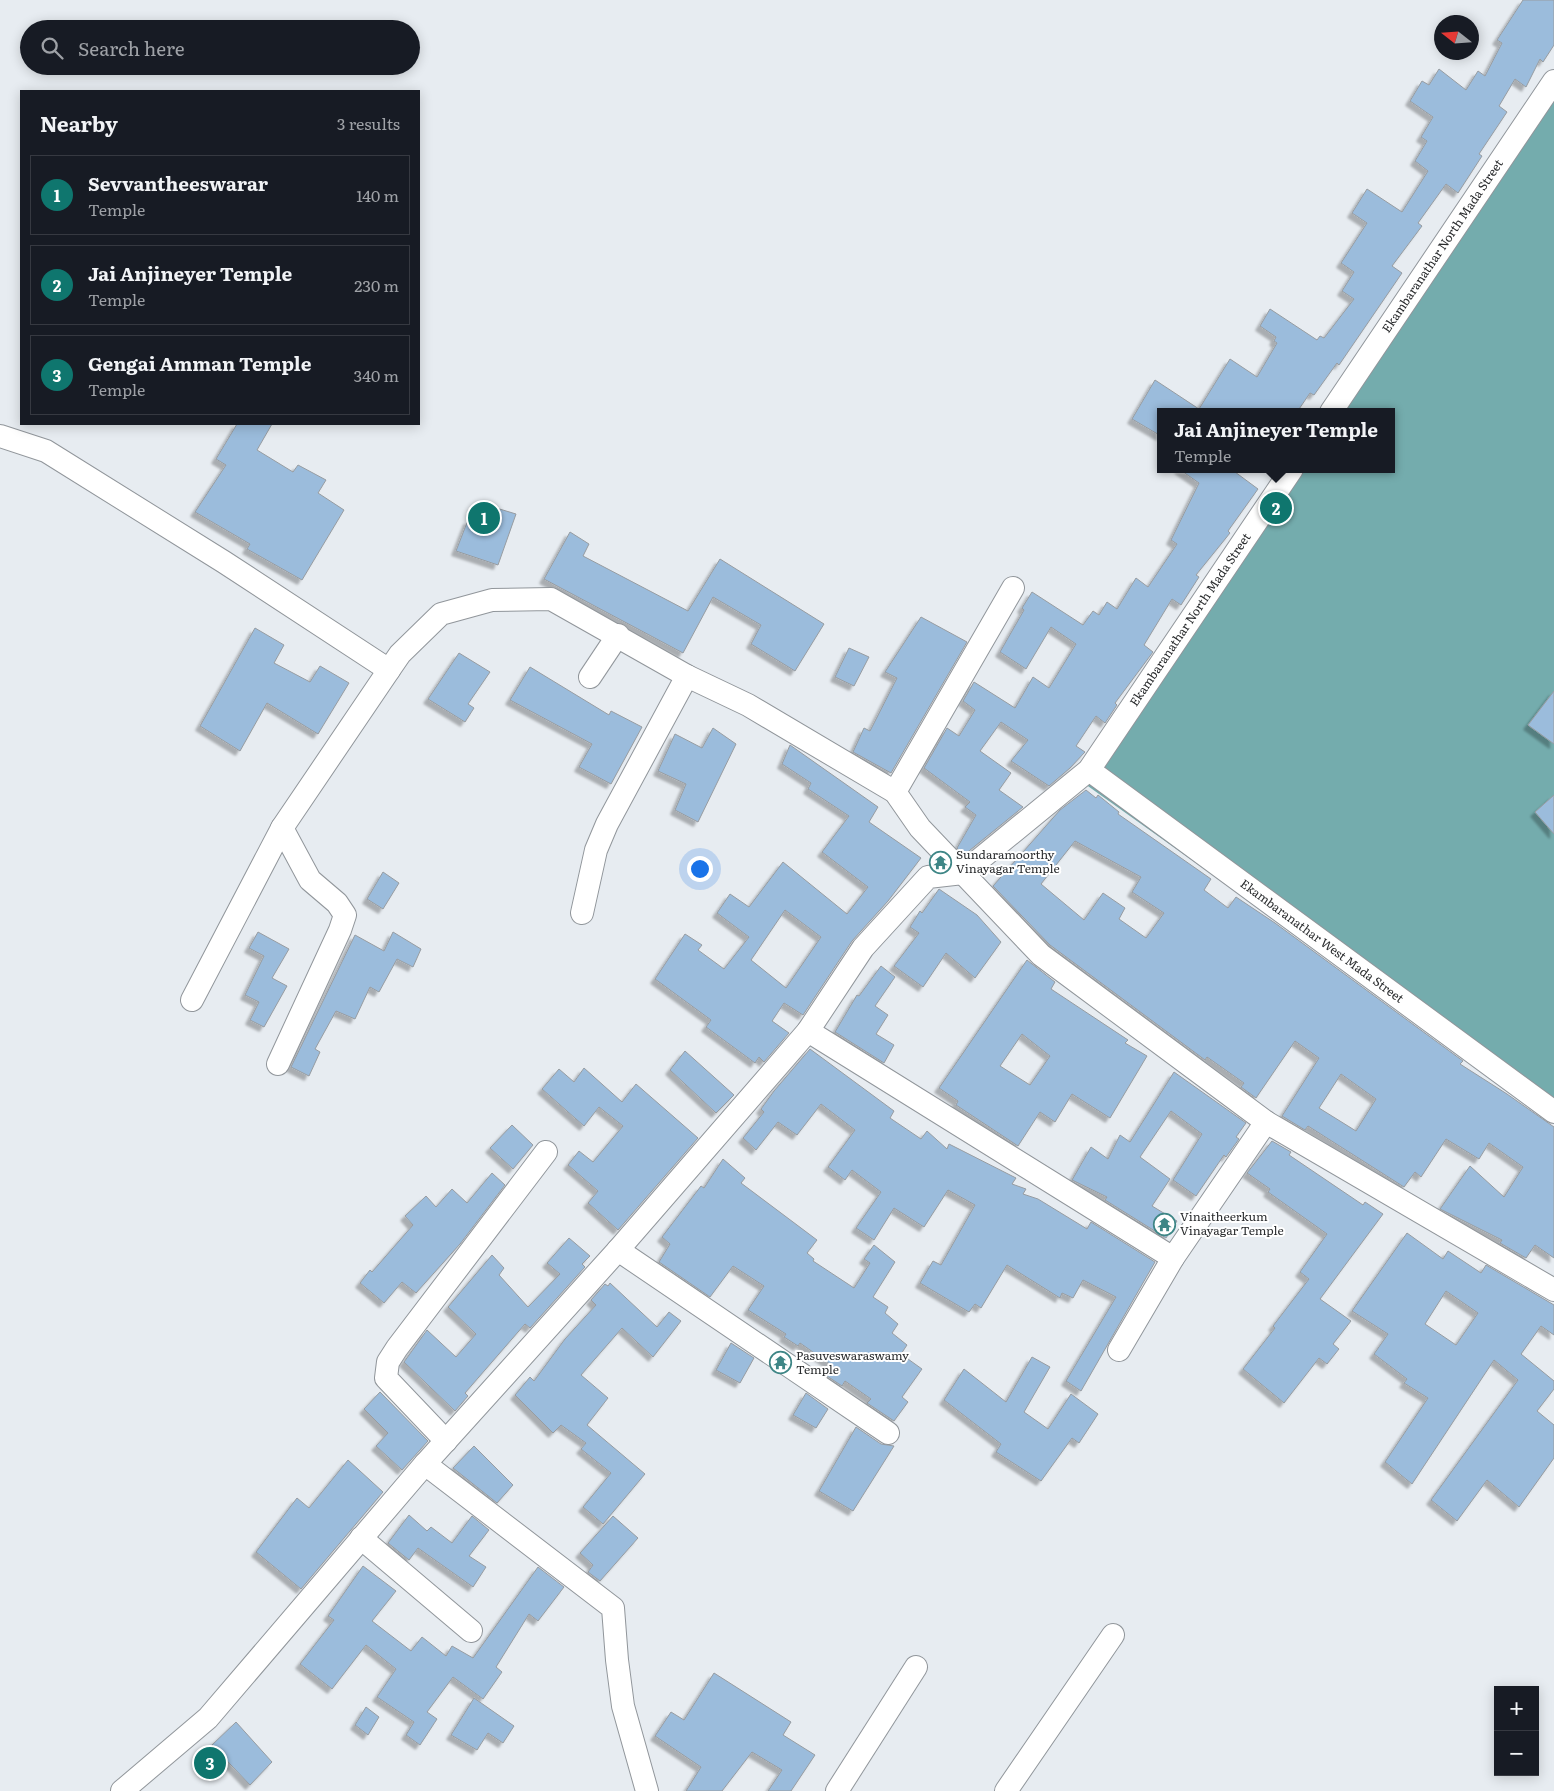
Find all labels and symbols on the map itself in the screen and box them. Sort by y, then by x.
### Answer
north arrow [1434,15,1479,60]
street label: Ekambaranathar North Mada Street [1377,155,1507,336]
pin: 2 [1260,489,1292,527]
pin: 1 [468,499,500,537]
street label: Ekambaranathar North Mada Street [1125,529,1255,709]
place label: Sundaramoorthy Vinayagar Temple [956,845,1060,877]
temple icon: Sundaramoorthy Vinayagar Temple [928,850,952,874]
your location [687,856,713,882]
street label: Ekambaranathar West Mada Street [1237,874,1408,1007]
place label: Vinaitheerkum Vinayagar Temple [1180,1207,1284,1239]
temple icon: Vinaitheerkum Vinayagar Temple [1152,1212,1176,1236]
place label: Pasuveswaraswamy Temple [796,1346,909,1378]
temple icon: Pasuveswaraswamy Temple [768,1351,792,1375]
pin: 3 [194,1744,226,1782]

